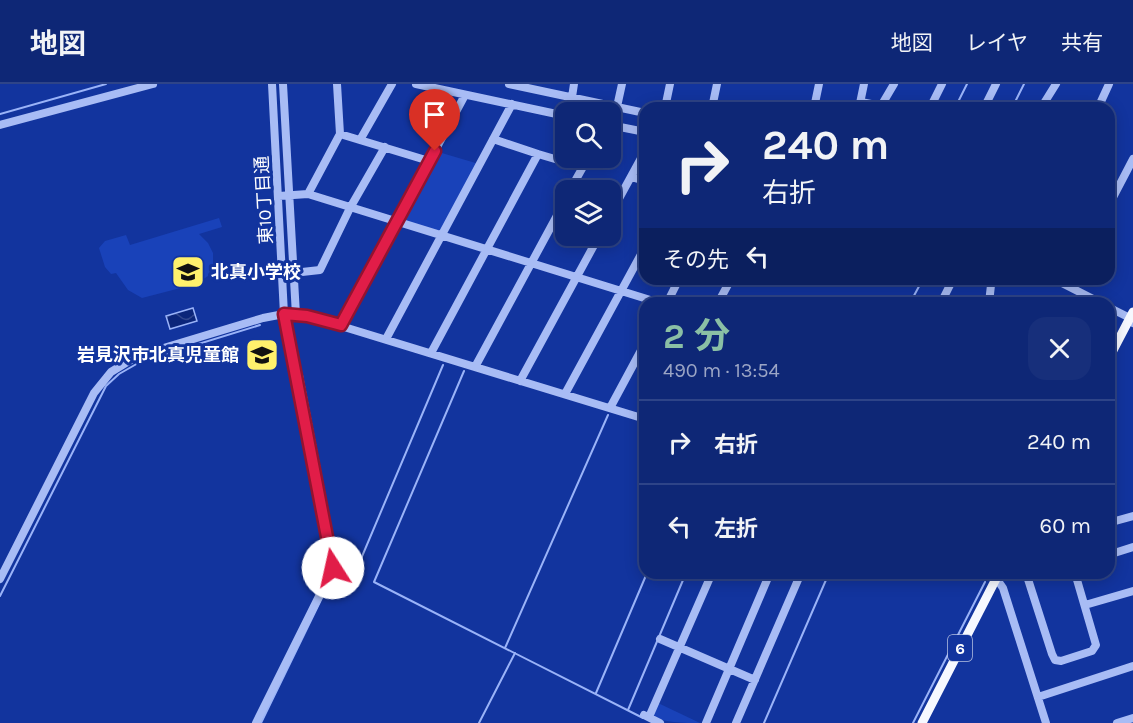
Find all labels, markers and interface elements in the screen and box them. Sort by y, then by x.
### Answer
text: 地図 [30,27,86,60]
text: 地図 [891,31,933,55]
text: レイヤ [966,31,1028,55]
text: 共有 [1061,31,1103,55]
pin [409,89,460,151]
icon: arrive [418,98,451,131]
map controls [555,102,621,246]
button: search [555,102,621,168]
text: 240 m [762,120,889,170]
icon: right [663,126,741,204]
street label: 東10丁目通 [251,155,277,245]
text: 右折 [762,177,816,209]
button: layers [555,180,621,246]
icon: left [741,240,774,273]
text: その先 [663,247,729,273]
school or university icon: 北真小学校 [170,254,206,290]
place label: 北真小学校 [211,261,301,283]
text: 2 分 [663,315,730,357]
button: close [1028,317,1091,380]
school or university icon: 岩見沢市北真児童館 [244,337,280,373]
place label: 岩見沢市北真児童館 [77,344,239,366]
text: 490 m · 13:54 [663,359,780,382]
icon: right [663,426,696,459]
text: 240 m [1027,429,1091,455]
text: 右折 [714,432,758,458]
icon: left [663,510,696,543]
text: 60 m [1040,513,1091,539]
text: 左折 [714,516,758,542]
position arrow [301,536,365,600]
road number: 6 [948,635,972,661]

